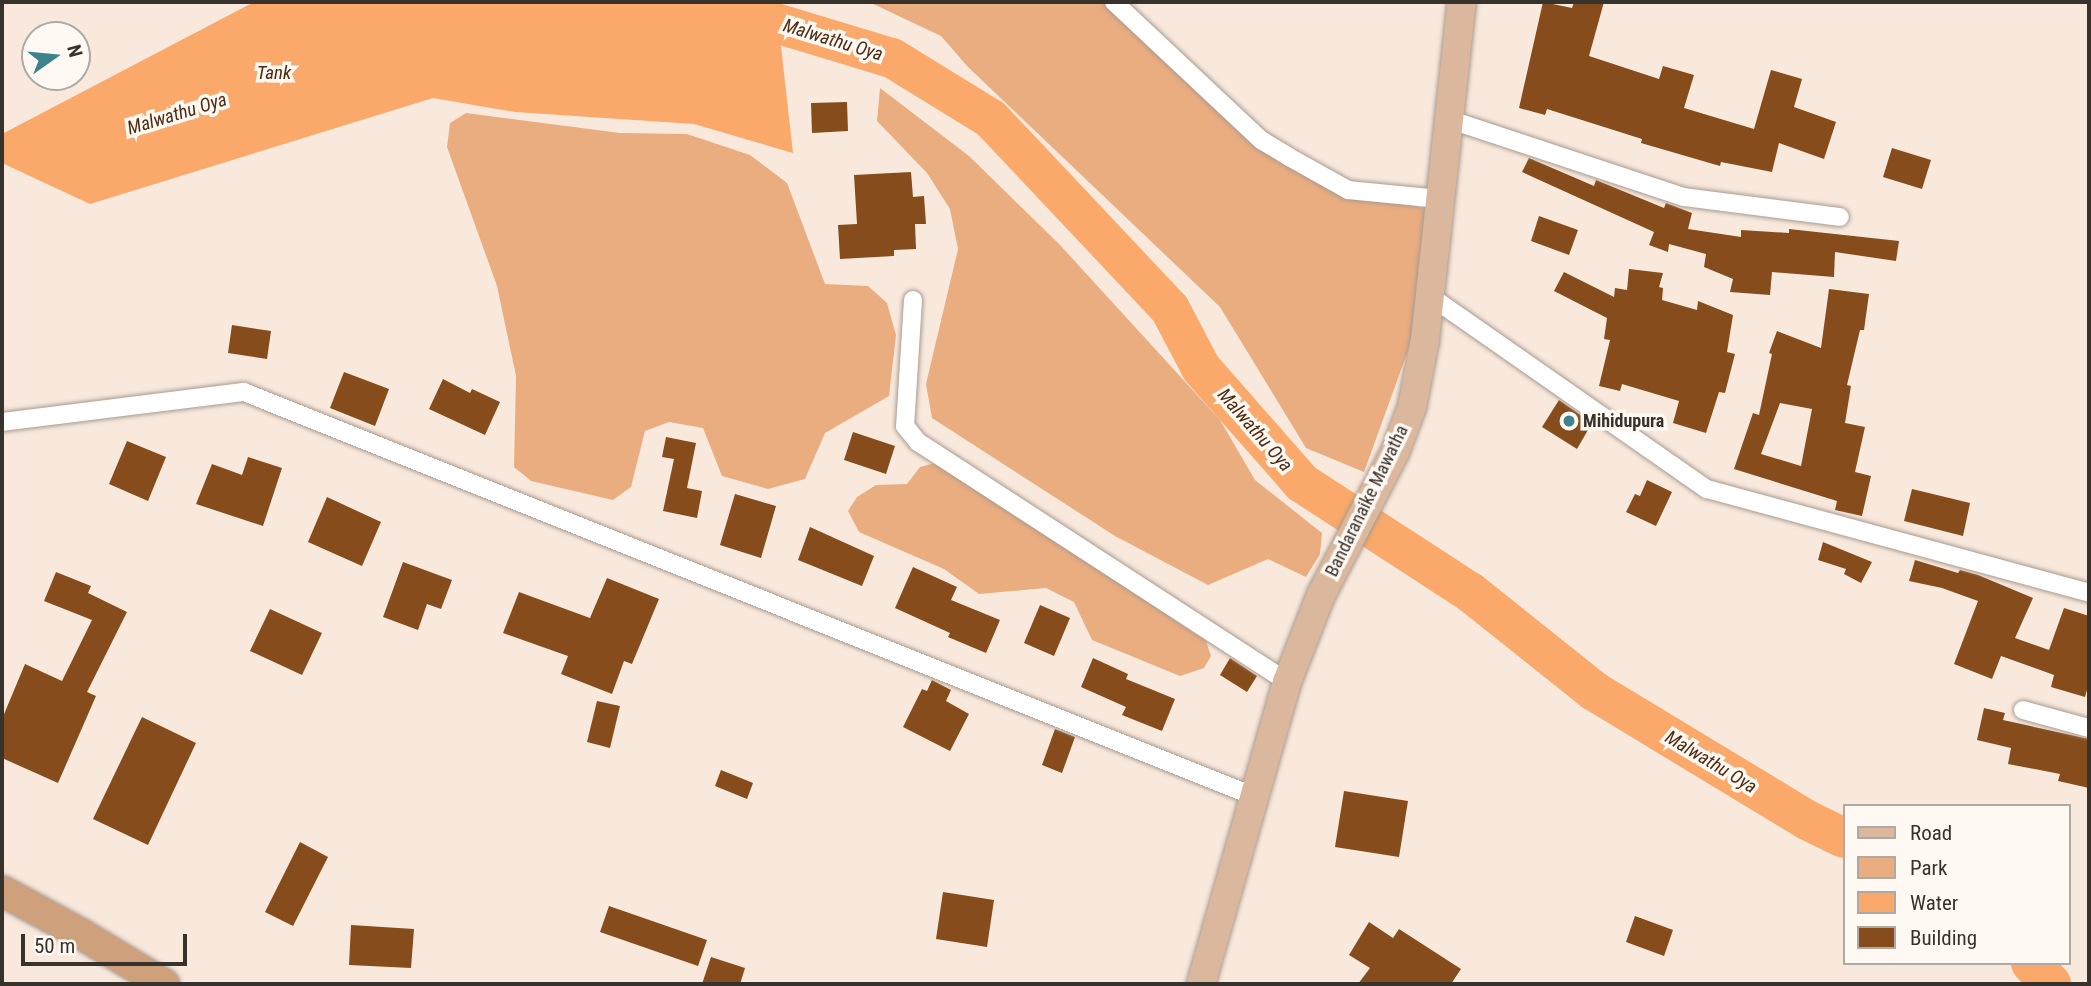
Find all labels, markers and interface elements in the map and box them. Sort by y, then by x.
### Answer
water label: Malwathu Oya [781,14,885,66]
north arrow [21,21,91,91]
text: N [62,42,87,60]
water label: Tank [257,62,291,84]
water label: Malwathu Oya [125,88,229,140]
water label: Malwathu Oya [1213,384,1297,476]
place label: Mihidupura [1583,410,1664,432]
marker: Mihidupura [1561,413,1577,429]
street label: Bandaranaike Mawatha [1321,422,1413,580]
water label: Malwathu Oya [1661,726,1761,798]
legend [1842,804,2070,965]
text: Road [1910,821,1952,845]
text: Park [1910,856,1947,880]
text: Water [1910,891,1958,915]
scale bar [24,920,191,964]
text: Building [1910,926,1977,950]
text: 50 m [34,934,75,958]

